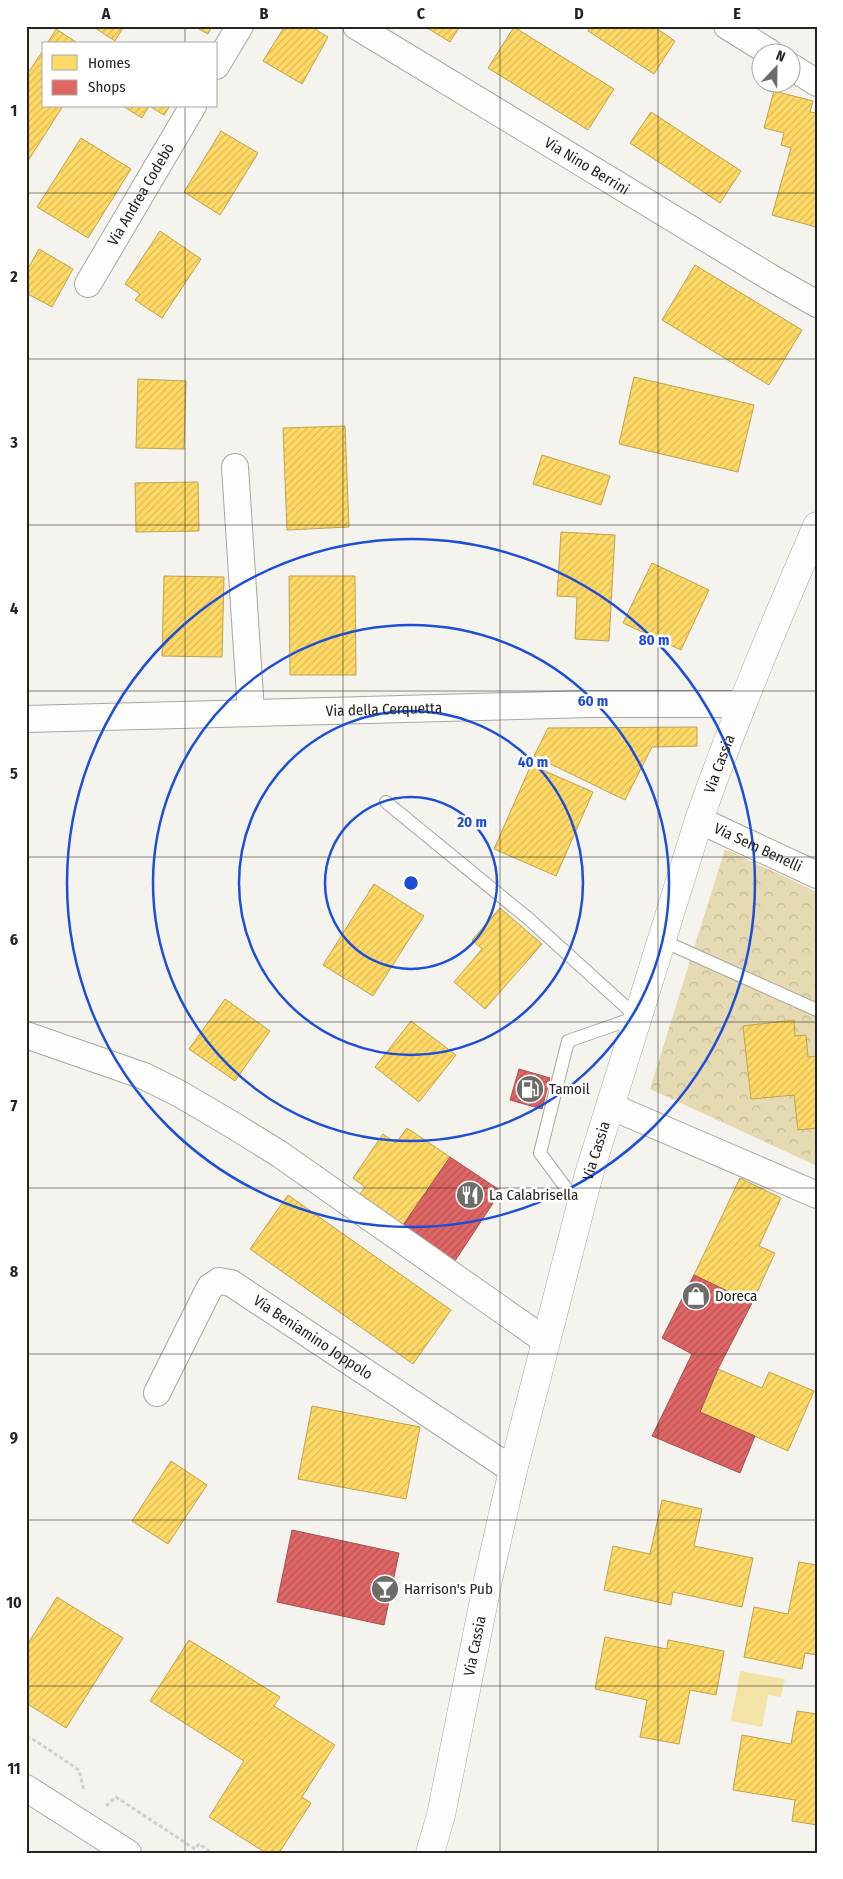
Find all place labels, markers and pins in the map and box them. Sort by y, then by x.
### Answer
centre of rings [402,874,420,892]
fuel station icon: Tamoil [515,1074,545,1104]
place label: Tamoil [549,1080,590,1098]
restaurant icon: La Calabrisella [455,1180,485,1210]
place label: La Calabrisella [489,1186,578,1204]
shop icon: Doreca [681,1281,711,1311]
place label: Doreca [715,1287,757,1305]
bar icon: Harrison's Pub [370,1574,400,1604]
place label: Harrison's Pub [404,1580,493,1598]

